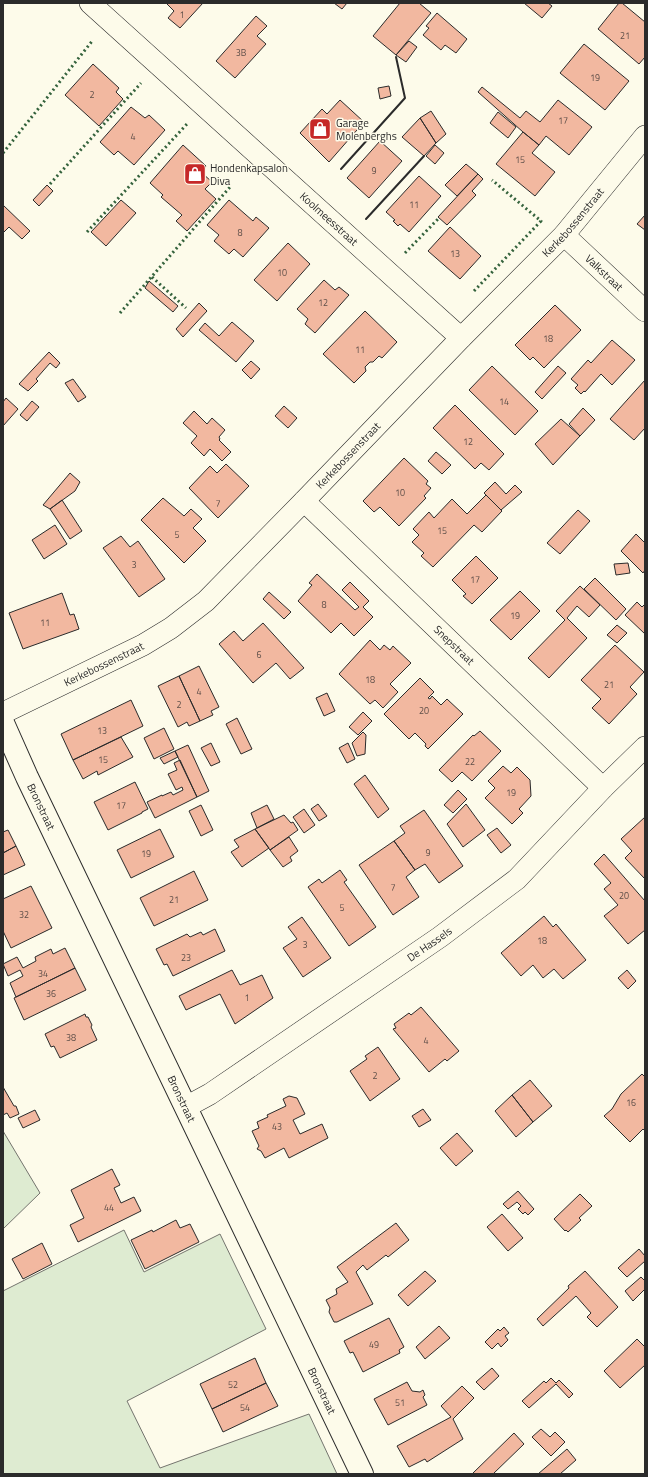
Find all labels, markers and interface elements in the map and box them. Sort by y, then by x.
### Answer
house number: 1 [179,8,185,21]
house number: 21 [620,29,630,42]
house number: 3B [236,46,247,59]
house number: 19 [590,71,600,84]
house number: 2 [89,88,95,101]
house number: 17 [558,114,568,127]
place label: Garage Molenberghs [336,115,397,144]
shop icon: Garage Molenberghs [307,116,333,142]
house number: 4 [130,130,136,143]
house number: 15 [515,153,525,166]
place label: Hondenkapsalon Diva [210,160,288,189]
shop icon: Hondenkapsalon Diva [182,161,208,187]
house number: 9 [371,164,377,177]
street label: Kerkebossenstraat [538,184,608,261]
street label: Koolmeesstraat [296,188,362,249]
house number: 11 [409,198,419,211]
house number: 8 [237,226,243,239]
house number: 13 [450,247,460,260]
street label: Valkstraat [581,251,627,295]
house number: 10 [277,266,287,279]
house number: 12 [318,296,328,309]
house number: 18 [543,332,553,345]
house number: 11 [355,343,365,356]
house number: 14 [499,395,509,408]
street label: Kerkebossenstraat [312,418,384,492]
house number: 12 [463,435,473,448]
house number: 10 [395,486,405,499]
house number: 7 [215,497,221,510]
house number: 15 [437,524,447,537]
house number: 5 [174,528,180,541]
house number: 3 [131,558,137,571]
house number: 17 [470,573,480,586]
house number: 8 [321,598,327,611]
house number: 19 [510,609,520,622]
house number: 11 [40,616,50,629]
street label: Snepstraat [430,622,478,669]
street label: Kerkebossenstraat [61,638,147,690]
house number: 6 [256,648,262,661]
house number: 18 [365,673,375,686]
house number: 21 [604,678,614,691]
house number: 4 [196,685,202,698]
house number: 2 [176,698,182,711]
house number: 20 [419,704,429,717]
house number: 13 [97,724,107,737]
house number: 15 [98,753,108,766]
house number: 22 [465,755,475,768]
street label: Bronstraat [23,781,59,833]
house number: 19 [506,786,516,799]
house number: 17 [116,799,126,812]
house number: 9 [425,846,431,859]
house number: 19 [141,847,151,860]
house number: 7 [390,881,396,894]
house number: 20 [619,889,629,902]
house number: 21 [169,893,179,906]
house number: 5 [339,901,345,914]
house number: 32 [19,908,29,921]
street label: De Hassels [404,923,455,965]
house number: 18 [537,934,547,947]
house number: 3 [302,938,308,951]
house number: 23 [181,951,191,964]
house number: 34 [38,967,48,980]
house number: 36 [46,987,56,1000]
house number: 1 [244,991,250,1004]
house number: 38 [66,1031,76,1044]
house number: 4 [423,1034,429,1047]
house number: 2 [372,1069,378,1082]
street label: Bronstraat [164,1073,200,1125]
house number: 16 [626,1096,636,1109]
house number: 43 [272,1120,282,1133]
house number: 44 [104,1201,114,1214]
house number: 49 [369,1338,379,1351]
street label: Bronstraat [304,1365,340,1417]
house number: 52 [228,1378,238,1391]
house number: 51 [395,1396,405,1409]
house number: 54 [240,1401,250,1414]

